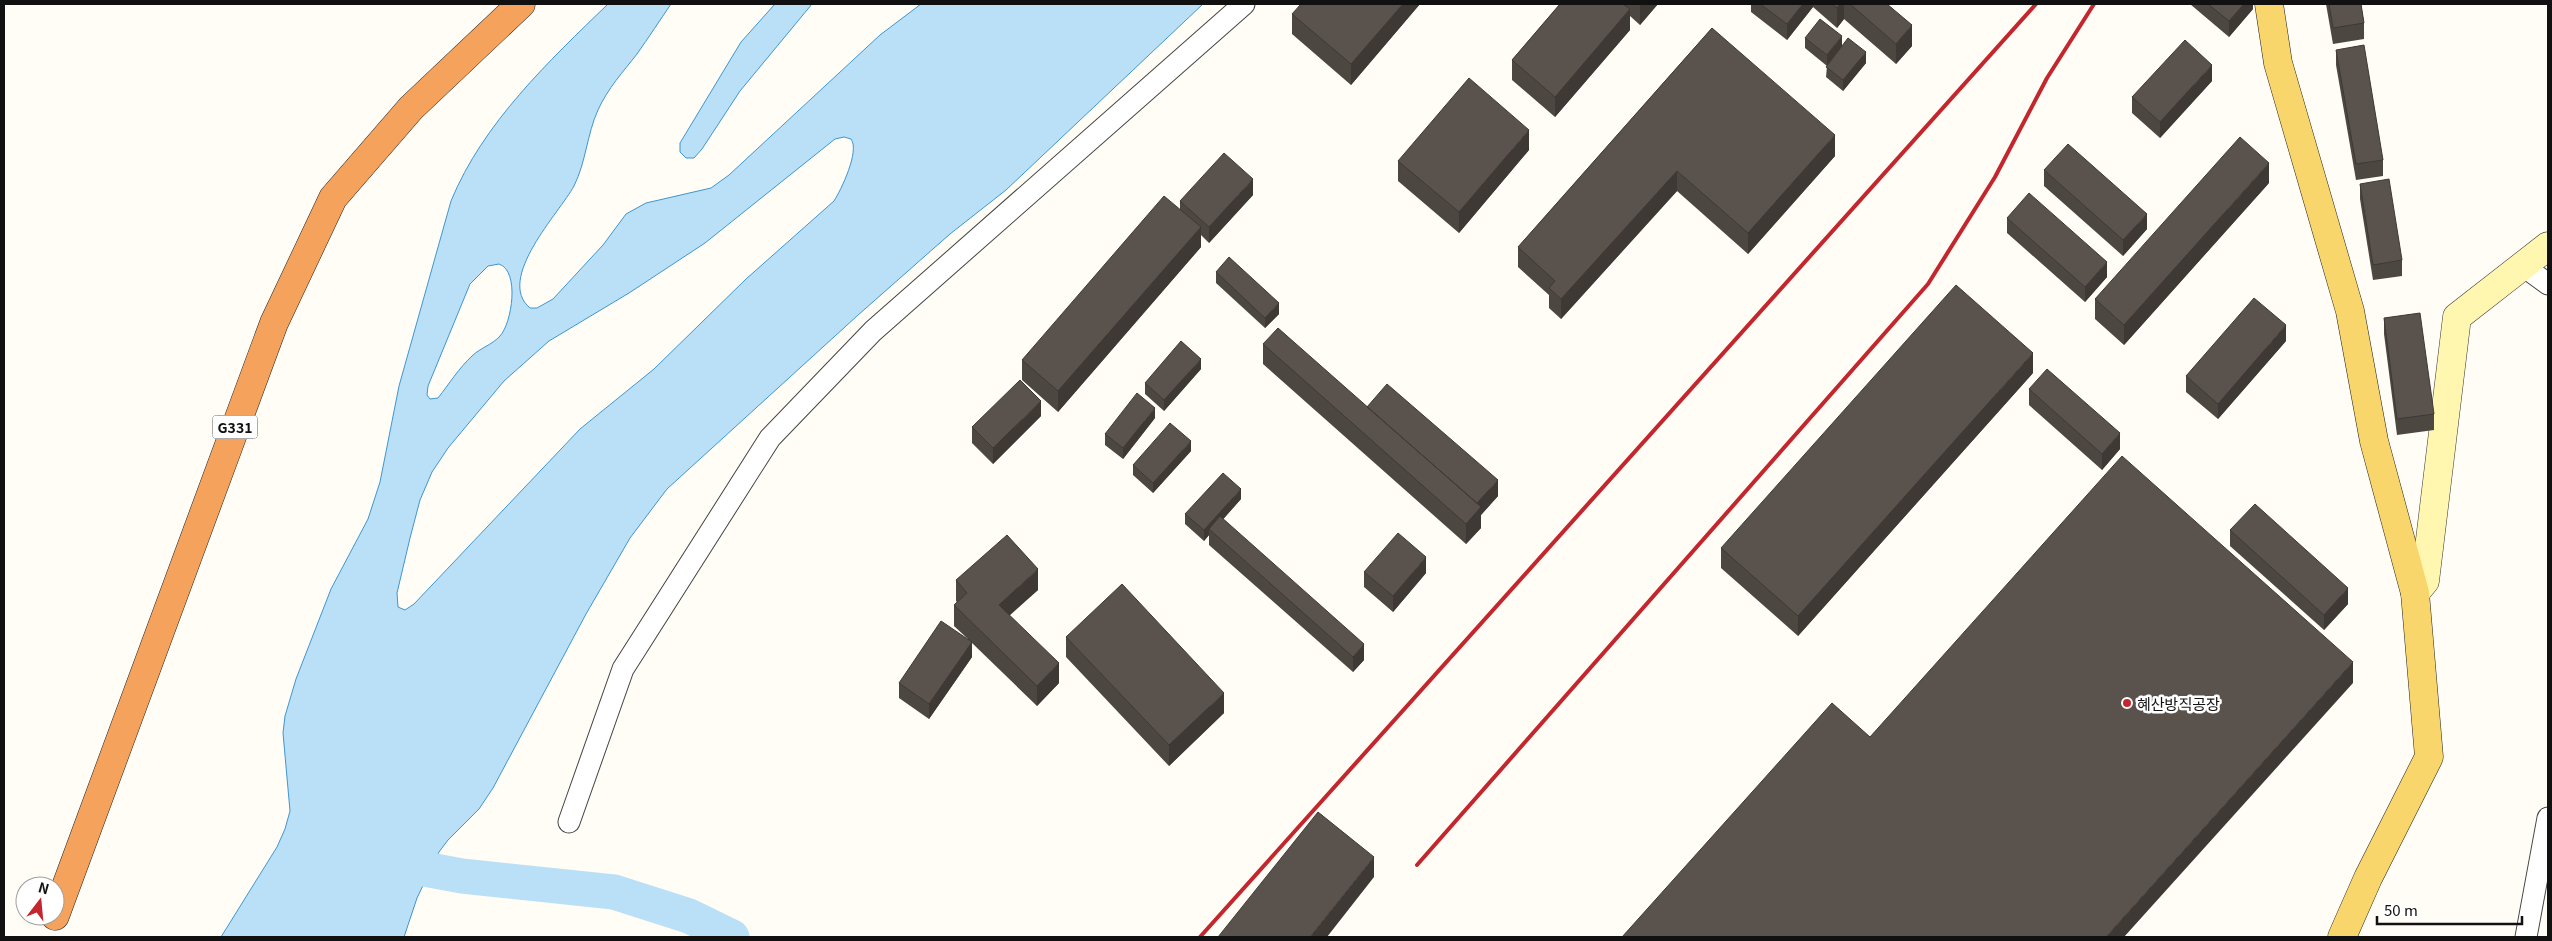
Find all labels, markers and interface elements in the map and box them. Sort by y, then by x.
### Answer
road number: G331 [212,416,258,438]
place label: 혜산방직공장 [2137,693,2220,714]
marker: 혜산방직공장 [2121,697,2133,709]
north arrow [15,876,65,926]
text: N [36,876,52,899]
scale bar [2377,894,2522,926]
text: 50 m [2384,899,2418,920]

